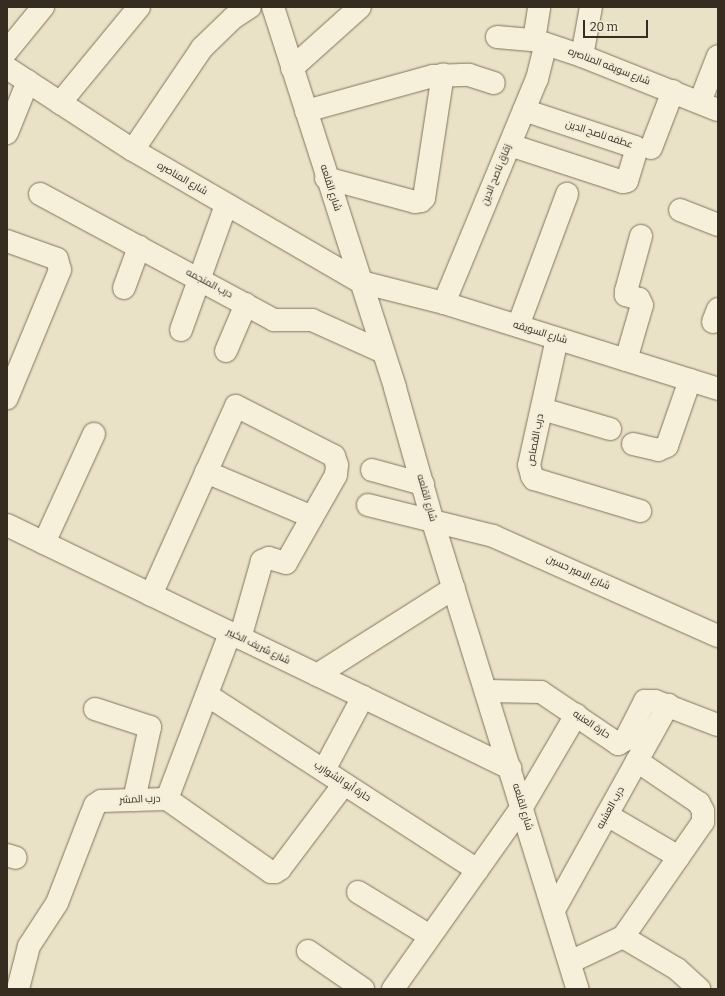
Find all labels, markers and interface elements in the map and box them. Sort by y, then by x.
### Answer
scale bar [585,12,650,38]
text: 20 m [590,20,618,34]
street label: شارع سويقه المناصره [566,46,652,88]
street label: عطفه ناصح الدين [564,118,634,152]
street label: زقاق ناصح الدين [479,143,515,207]
street label: شارع المناصره [155,160,209,198]
street label: شارع القلعه [317,163,343,213]
street label: درب المنجمه [184,267,234,301]
street label: شارع السويقه [511,319,569,347]
street label: درب القصاص [525,413,547,467]
street label: شارع القلعه [414,473,438,523]
street label: شارع الامير حسين [544,553,612,593]
street label: شارع شريف الكبير [224,626,292,668]
street label: حارة العنبه [570,708,612,742]
street label: حارة أبو الشوارب [311,759,373,805]
street label: شارع القلعه [509,782,535,832]
street label: درب العشبه [594,785,628,831]
street label: درب المشر [119,793,161,807]

